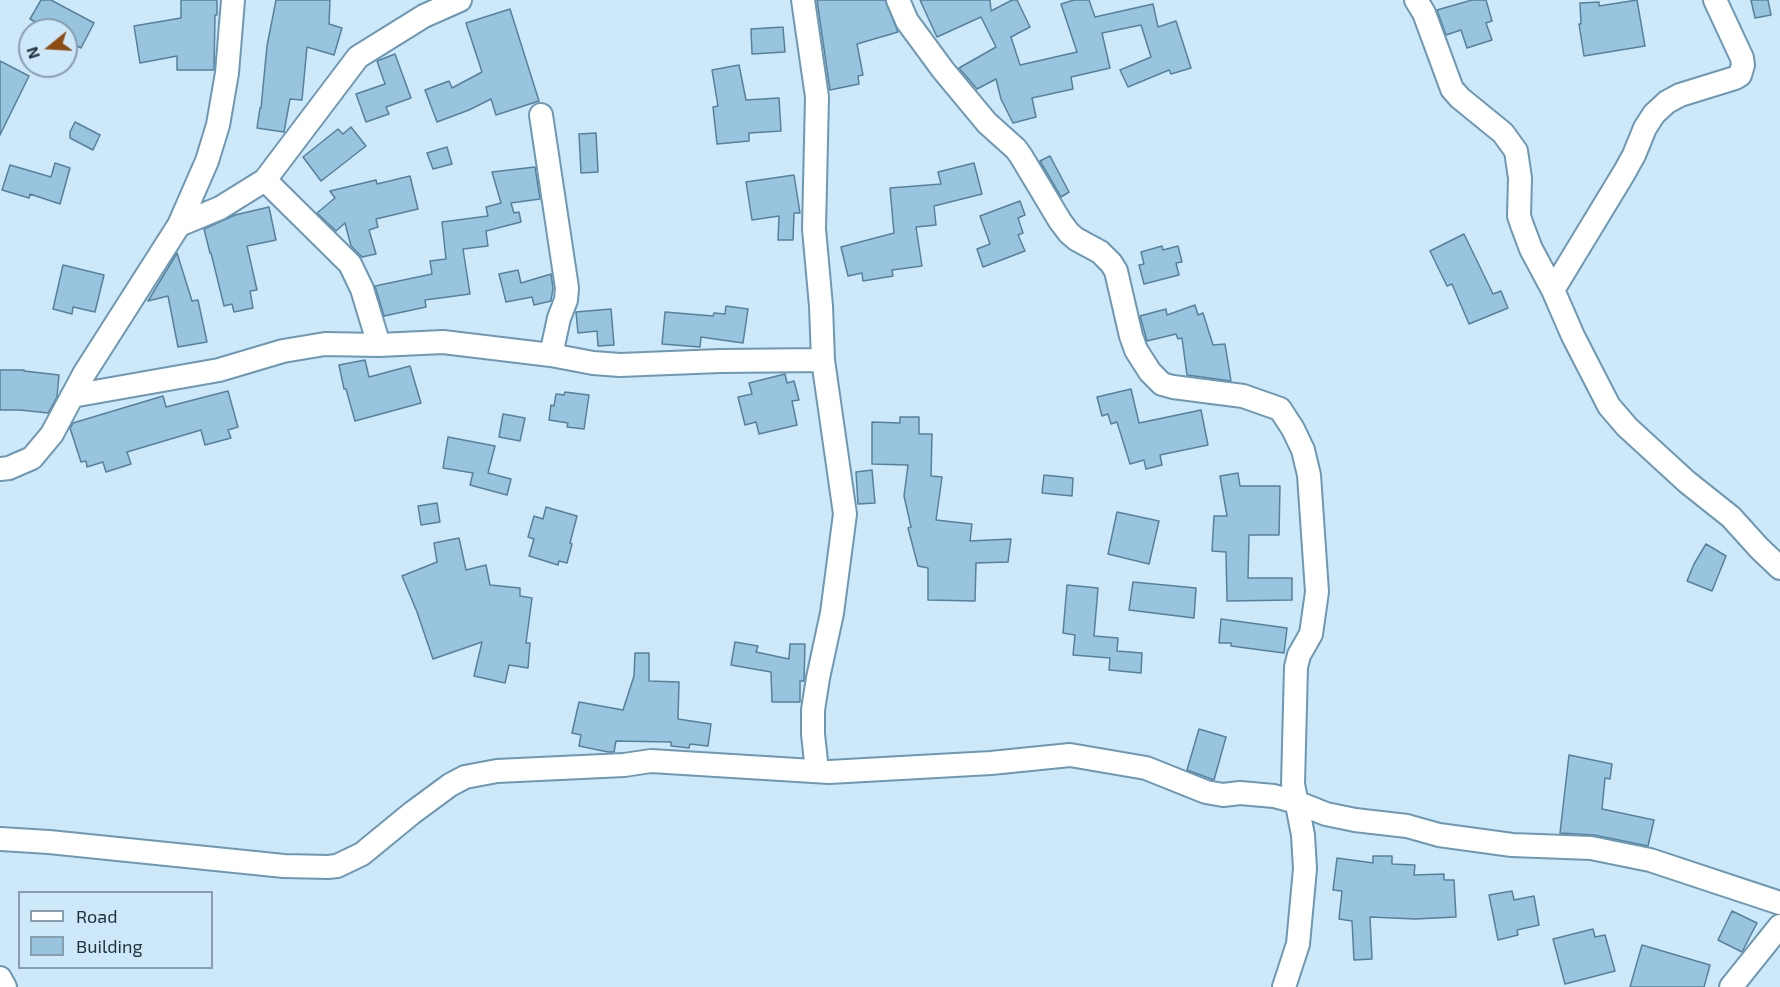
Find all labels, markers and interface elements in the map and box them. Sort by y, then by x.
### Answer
north arrow [18,18,78,78]
text: N [21,45,43,62]
legend [18,891,213,969]
text: Road [76,905,117,927]
text: Building [76,935,143,957]

